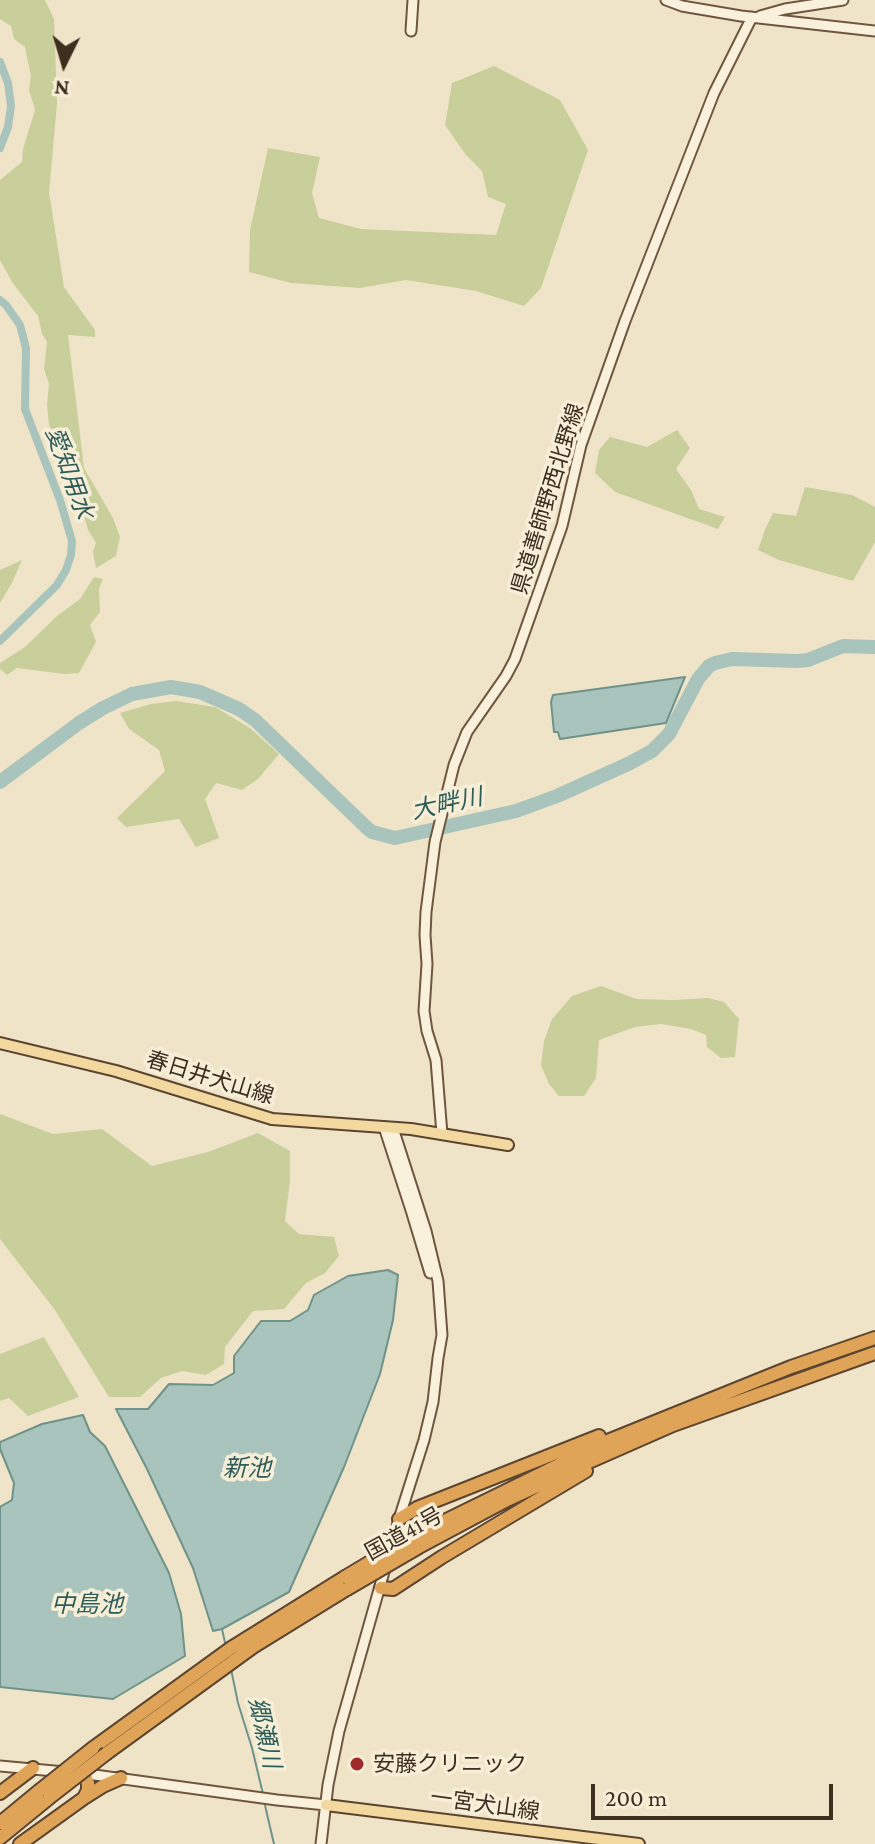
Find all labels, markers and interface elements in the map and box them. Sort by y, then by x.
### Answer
north arrow [24,24,104,104]
text: N [53,75,70,102]
street label: 県道善師野西北野線 [506,400,590,598]
water label: 愛知用水 [39,423,99,523]
water label: 大畔川 [409,782,485,826]
street label: 春日井犬山線 [143,1046,277,1110]
water label: 新池 [223,1455,271,1483]
street label: 国道41号 [361,1502,447,1566]
water label: 中島池 [51,1591,123,1619]
water label: 郷瀬川 [242,1695,286,1771]
place label: 安藤クリニック [373,1751,527,1777]
marker: 安藤クリニック [348,1755,366,1773]
scale bar [595,1768,837,1818]
street label: 一宮犬山線 [429,1784,541,1826]
text: 200 m [605,1784,667,1811]

